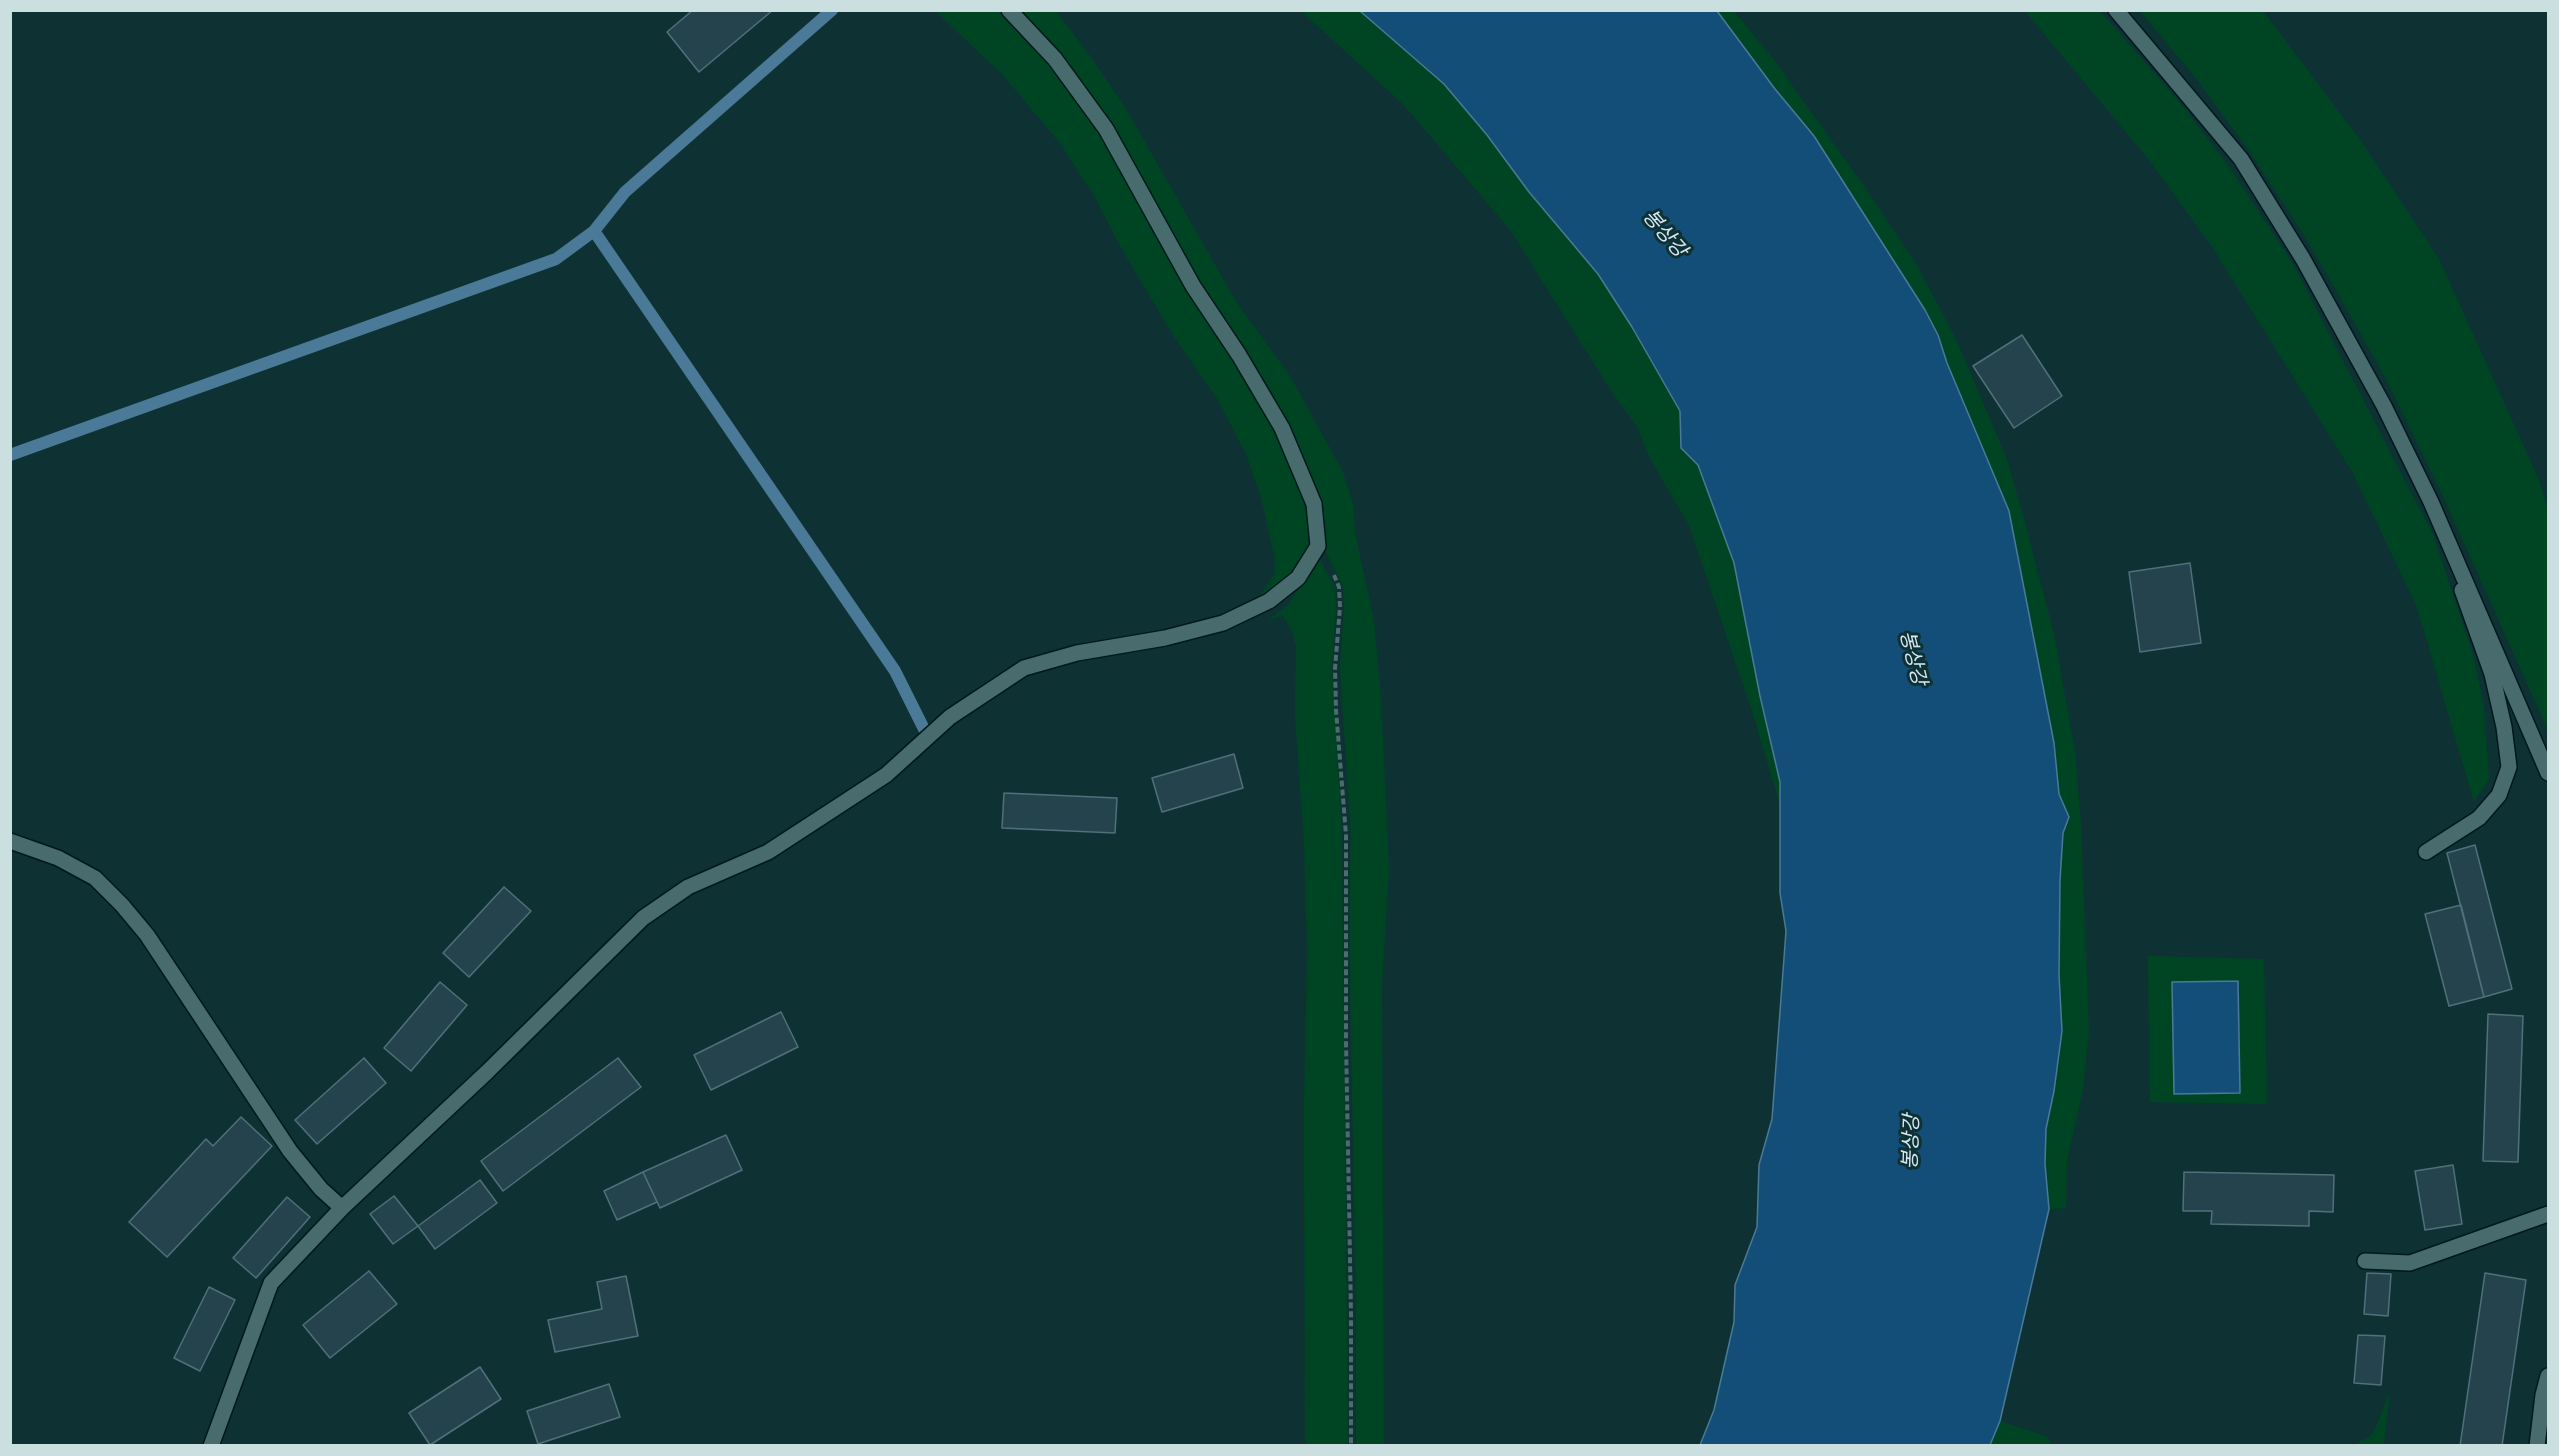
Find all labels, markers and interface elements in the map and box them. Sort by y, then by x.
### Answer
water label: 봉상강 [1637,205,1691,263]
water label: 봉상강 [1894,628,1930,688]
water label: 봉상강 [1899,1114,1925,1170]

